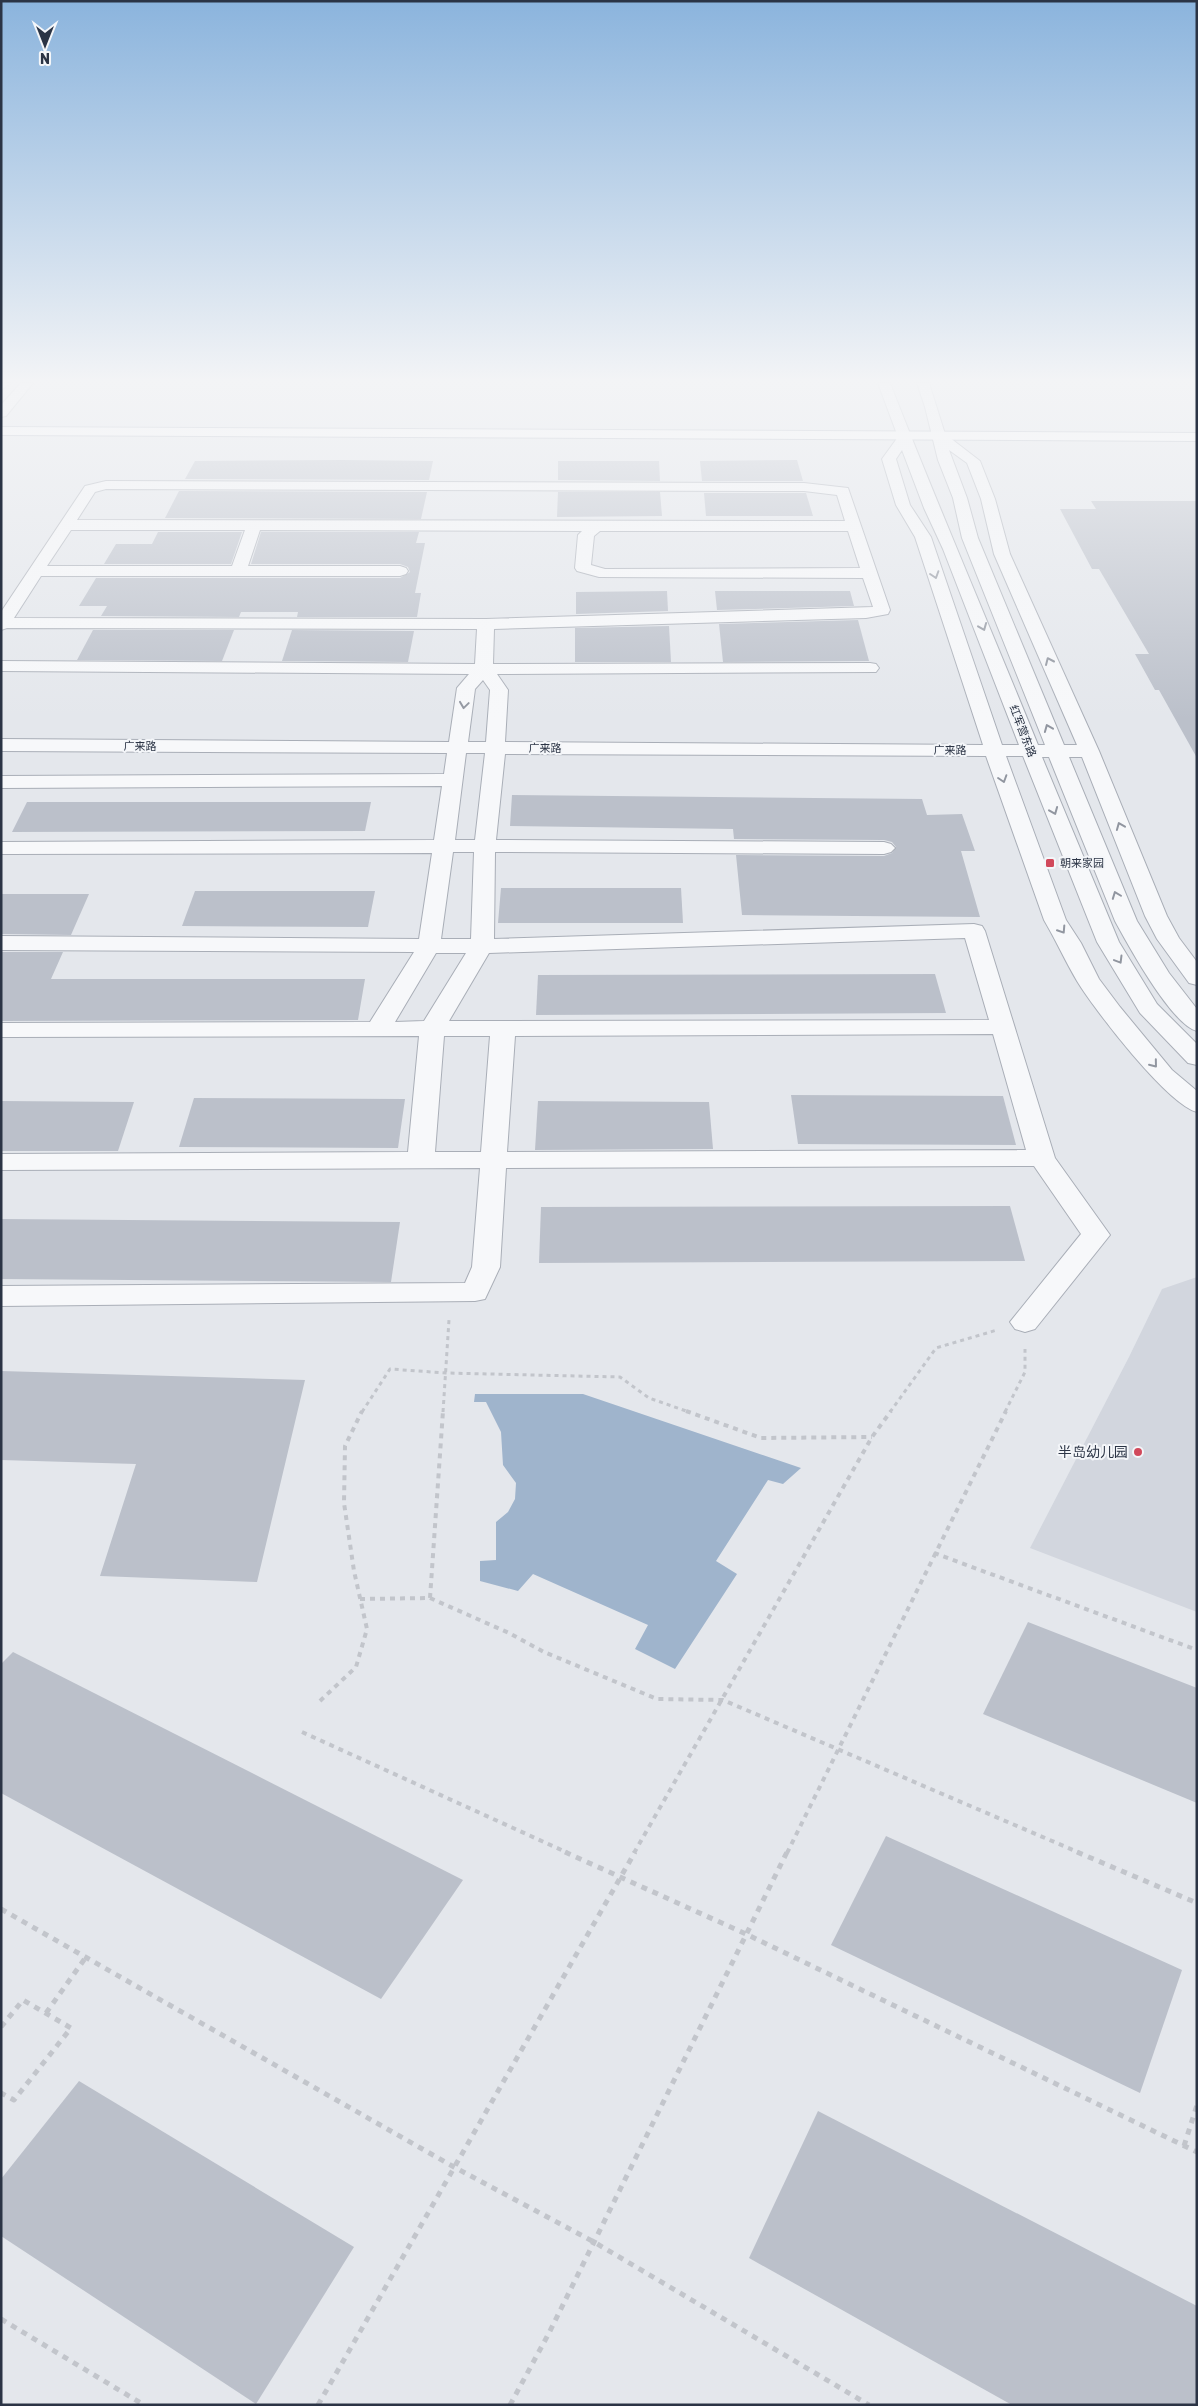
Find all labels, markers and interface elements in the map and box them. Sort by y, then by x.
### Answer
north arrow [20,20,70,70]
text: N [40,49,50,66]
one-way arrow [930,570,940,579]
one-way arrow [976,622,987,631]
one-way arrow [1045,657,1056,666]
one-way arrow [459,701,469,710]
street label: 红军营东路 [1007,703,1038,759]
one-way arrow [1044,724,1054,733]
street label: 广来路 [124,740,157,753]
street label: 广来路 [529,742,562,755]
street label: 广来路 [934,744,967,757]
one-way arrow [998,774,1008,783]
one-way arrow [1048,806,1058,815]
one-way arrow [1115,822,1126,831]
marker: 朝来家园 [1044,857,1056,869]
place label: 朝来家园 [1060,857,1104,870]
one-way arrow [1112,891,1122,899]
one-way arrow [1056,925,1065,934]
one-way arrow [1112,954,1122,963]
one-way arrow [1148,1058,1157,1067]
place label: 半岛幼儿园 [1058,1444,1128,1461]
marker: 半岛幼儿园 [1132,1446,1144,1458]

